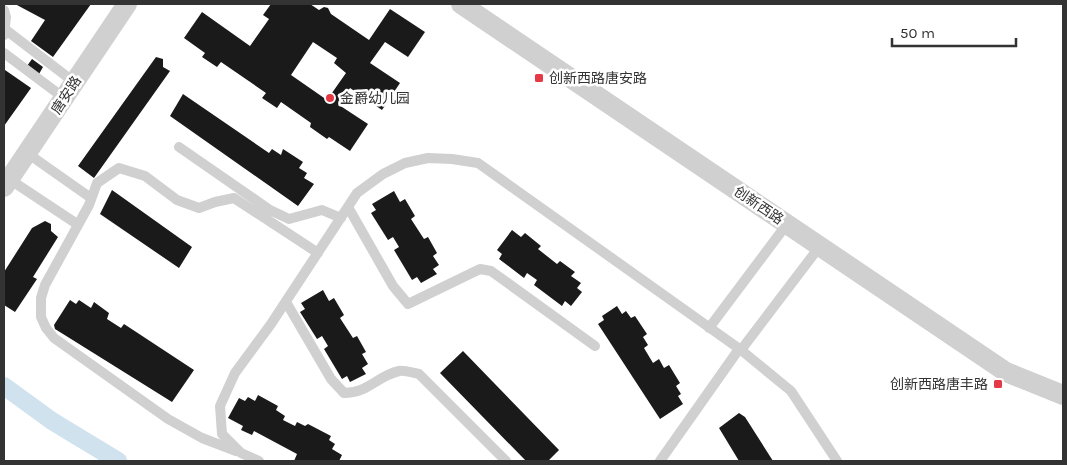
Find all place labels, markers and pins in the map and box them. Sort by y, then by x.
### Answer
place label: 创新西路唐安路 [549,70,647,87]
marker: 创新西路唐安路 [533,72,545,84]
place label: 金爵幼儿园 [340,90,410,107]
marker: 金爵幼儿园 [324,92,336,104]
place label: 创新西路唐丰路 [890,376,988,393]
marker: 创新西路唐丰路 [992,378,1004,390]

